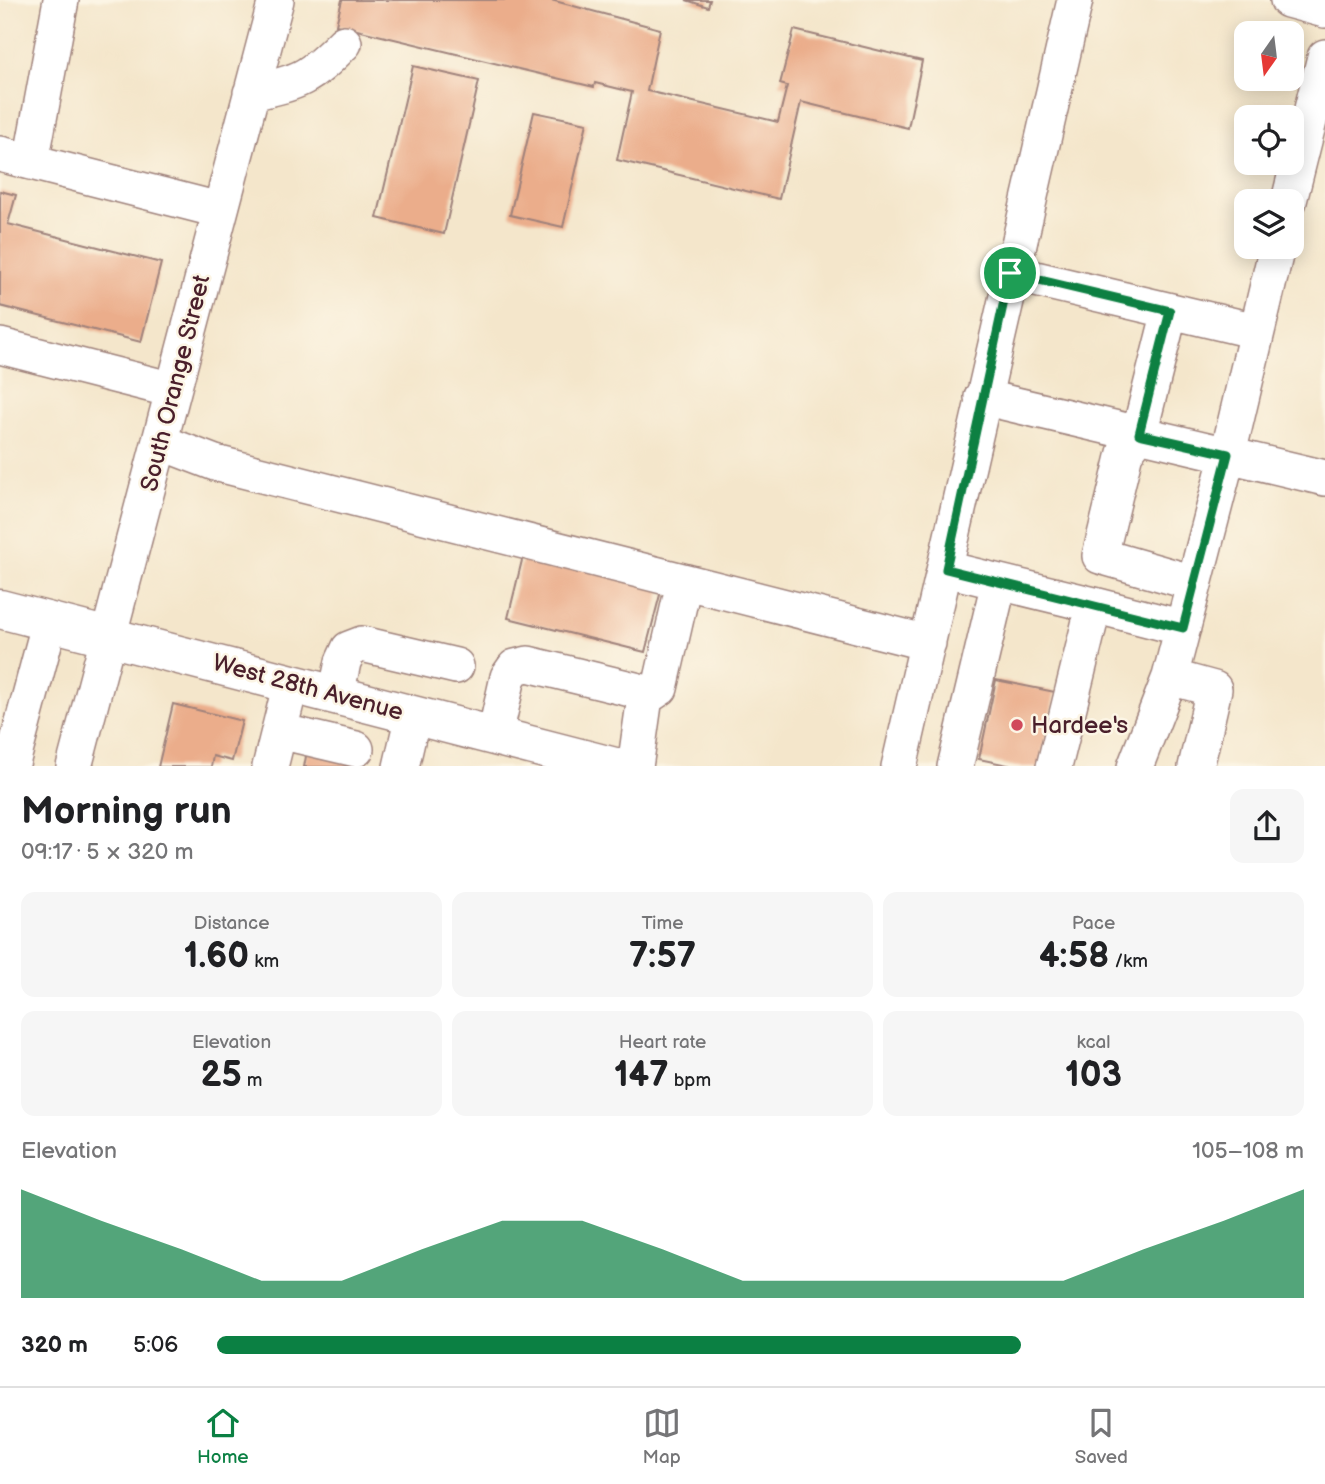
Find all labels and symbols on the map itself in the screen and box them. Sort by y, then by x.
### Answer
north arrow [1234,21,1304,91]
pin [980,243,1040,303]
street label: South Orange Street [135,271,217,494]
street label: West 28th Avenue [209,648,406,727]
place label: Hardee's [1031,711,1128,740]
marker: Hardee's [1009,717,1025,733]

